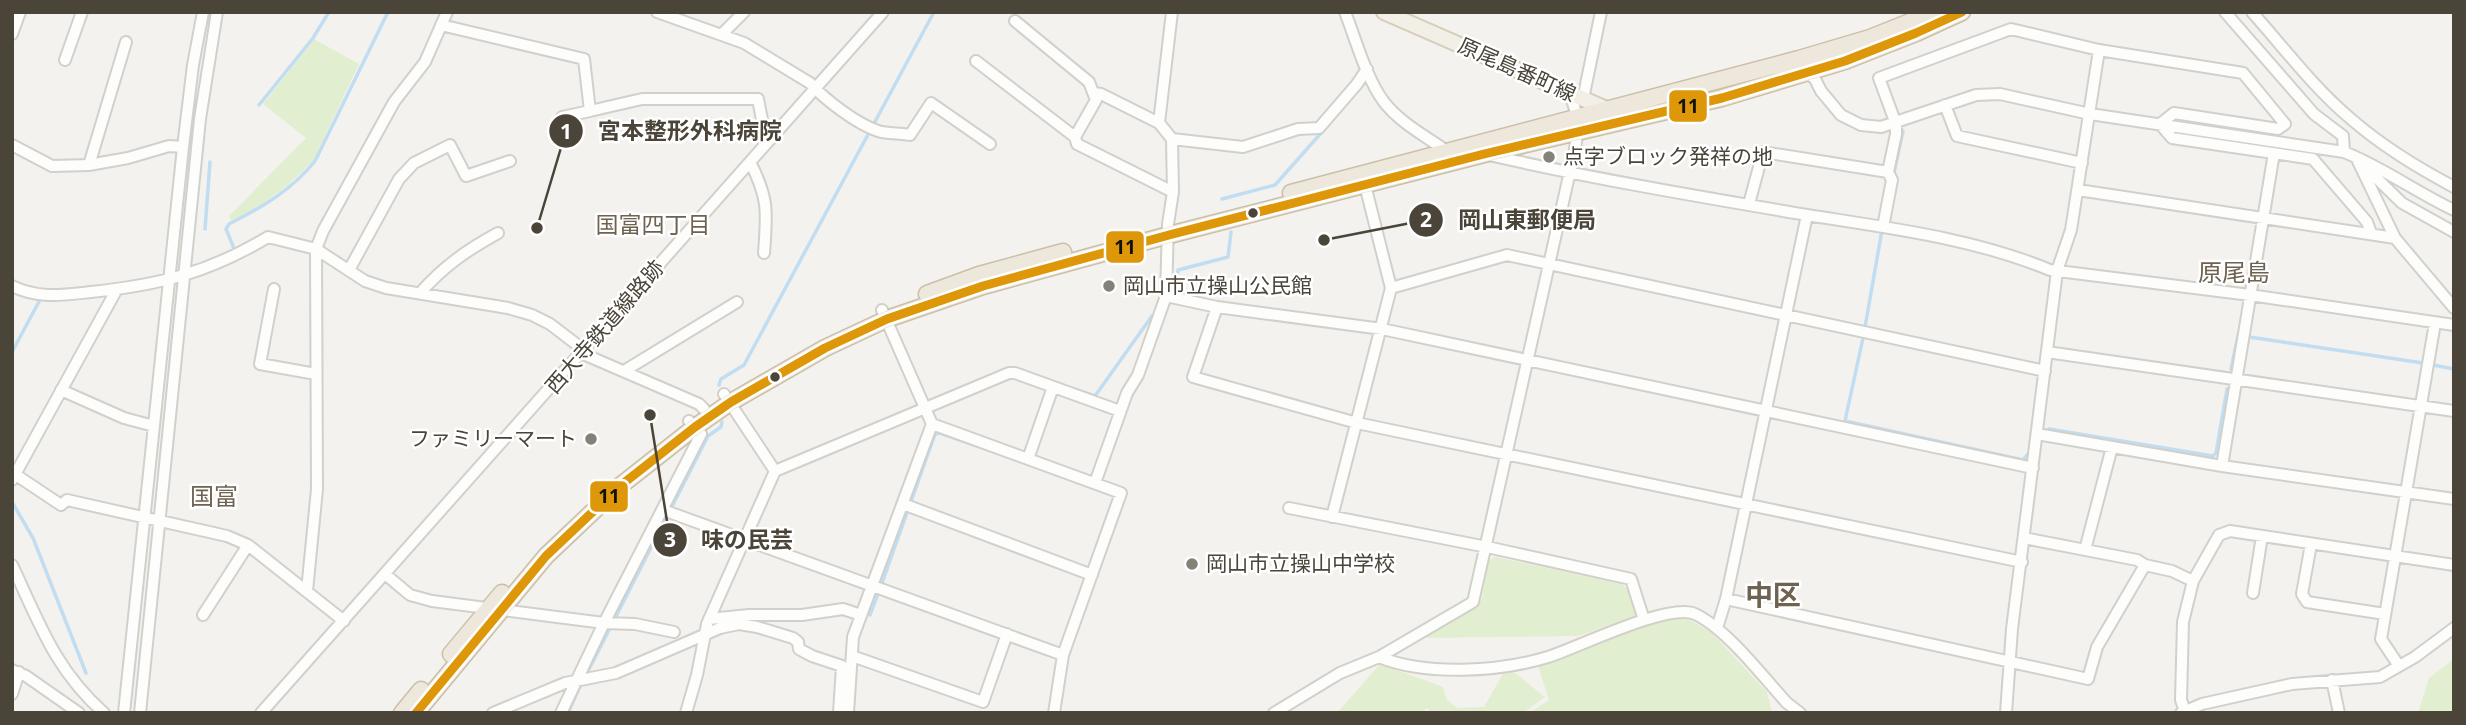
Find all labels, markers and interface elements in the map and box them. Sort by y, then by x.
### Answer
street label: 原尾島番町線 [1454,31,1581,108]
line badge: 11 [1668,89,1708,123]
text: 11 [1677,93,1699,119]
callout: 宮本整形外科病院 [549,109,796,153]
text: 宮本整形外科病院 [598,114,782,146]
text: 1 [560,117,572,145]
place label: 点字ブロック発祥の地 [1563,142,1773,170]
marker: 点字ブロック発祥の地 [1541,149,1557,165]
callout: 岡山東郵便局 [1409,198,1610,242]
text: 岡山東郵便局 [1458,203,1596,235]
text: 2 [1420,205,1432,233]
unlabelled marker [1246,206,1260,220]
district label: 国富四丁目 [596,208,711,240]
line badge: 11 [1105,230,1145,264]
text: 11 [1114,234,1136,260]
street label: 西大寺鉄道線路跡 [539,254,670,399]
district label: 原尾島 [2198,255,2270,288]
place label: 岡山市立操山公民館 [1123,271,1312,299]
marker: 岡山市立操山公民館 [1101,278,1117,294]
unlabelled marker [768,370,782,384]
place label: ファミリーマート [409,424,577,452]
marker: ファミリーマート [583,431,599,447]
district label: 国富 [190,479,238,512]
line badge: 11 [589,480,629,513]
text: 11 [598,483,620,509]
callout: 味の民芸 [652,518,807,562]
text: 味の民芸 [701,523,793,555]
text: 3 [664,525,676,553]
place label: 岡山市立操山中学校 [1206,549,1395,577]
marker: 岡山市立操山中学校 [1184,556,1200,572]
district label: 中区 [1745,575,1801,613]

